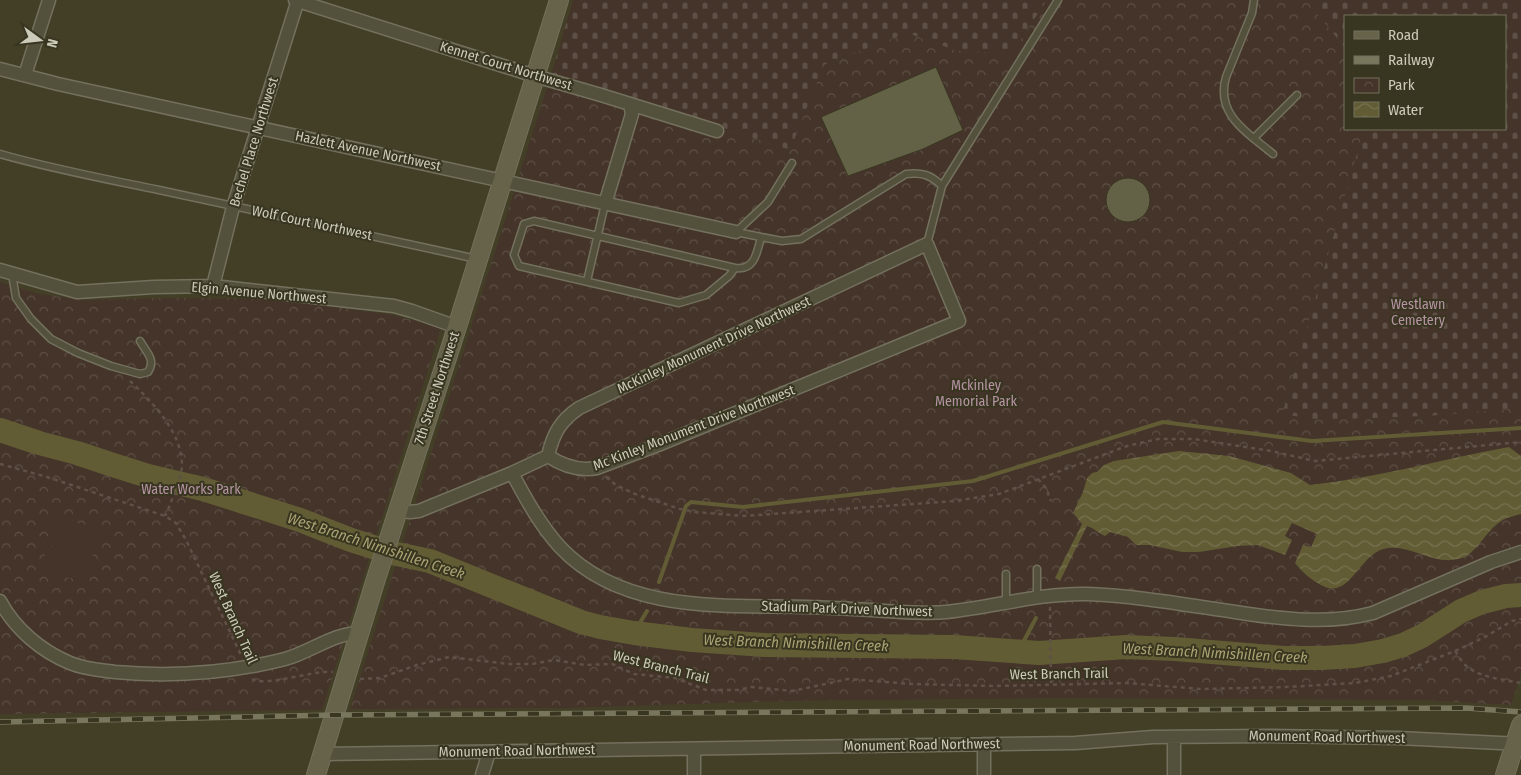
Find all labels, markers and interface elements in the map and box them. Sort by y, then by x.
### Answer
north arrow [15,15,65,65]
legend [1344,15,1506,130]
text: Road [1388,26,1419,44]
text: N [43,37,61,49]
street label: Kennet Court Northwest [438,38,575,94]
text: Railway [1388,51,1435,69]
street label: Bechel Place Northwest [226,75,282,209]
text: Park [1388,76,1415,94]
text: Water [1388,101,1424,119]
street label: Hazlett Avenue Northwest [294,127,443,175]
street label: Wolf Court Northwest [250,202,374,244]
street label: Elgin Avenue Northwest [191,279,328,307]
street label: McKinley Monument Drive Northwest [615,292,814,397]
park label: Westlawn Cemetery [1391,296,1446,329]
street label: 7th Street Northwest [411,329,463,447]
park label: Mckinley Memorial Park [935,377,1017,410]
street label: Mc Kinley Monument Drive Northwest [591,381,798,474]
park label: Water Works Park [141,481,241,498]
water label: West Branch Nimishillen Creek [285,509,467,583]
street label: West Branch Trail [205,569,261,667]
street label: Stadium Park Drive Northwest [761,598,933,620]
water label: West Branch Nimishillen Creek [703,631,889,655]
water label: West Branch Nimishillen Creek [1122,639,1308,667]
street label: West Branch Trail [611,647,711,687]
street label: West Branch Trail [1009,665,1109,683]
street label: Monument Road Northwest [1249,727,1406,747]
street label: Monument Road Northwest [844,735,1001,755]
street label: Monument Road Northwest [439,741,596,761]

